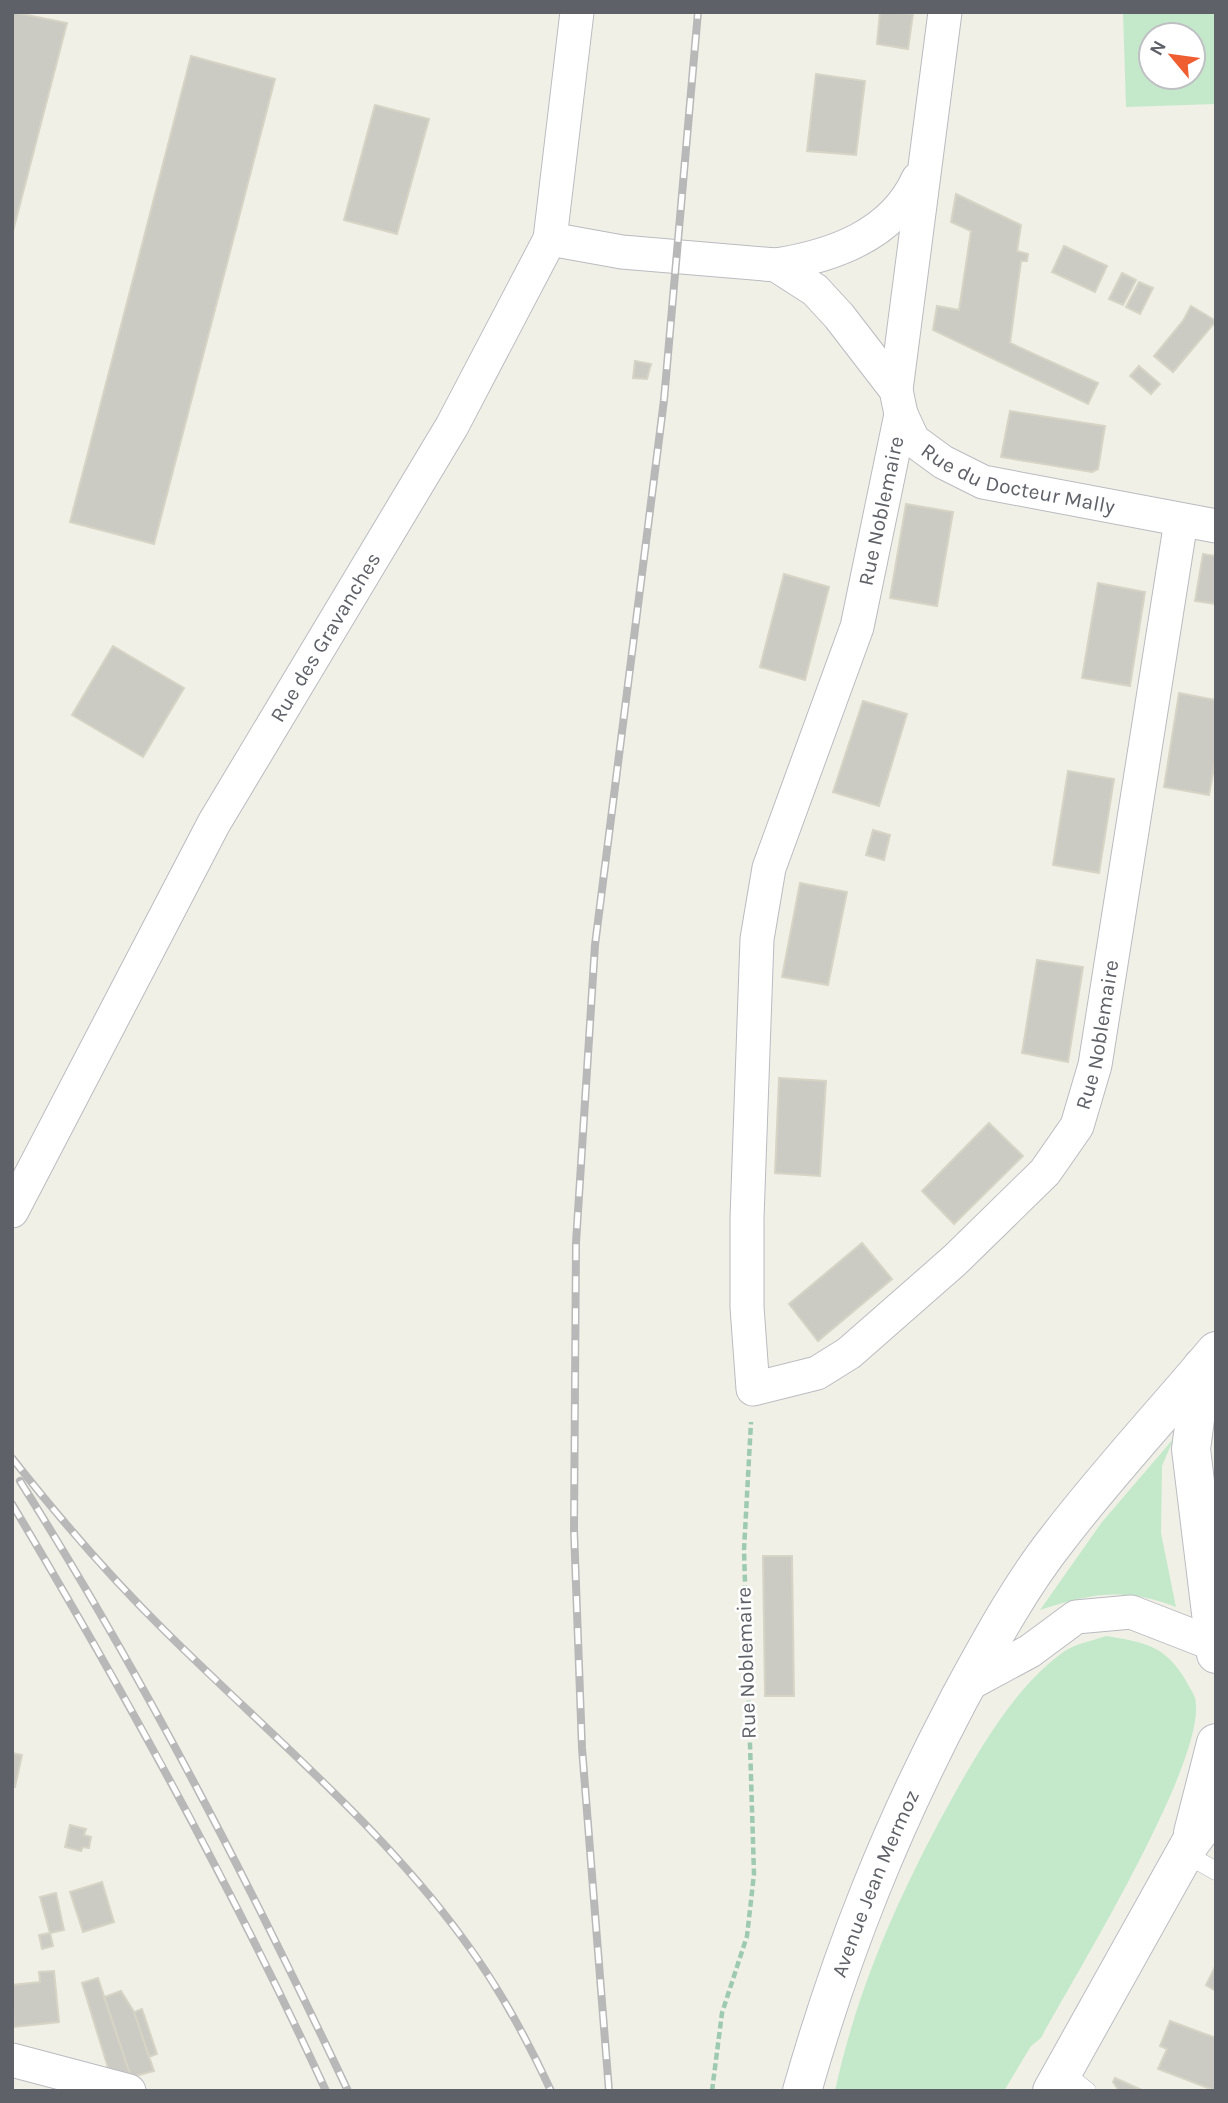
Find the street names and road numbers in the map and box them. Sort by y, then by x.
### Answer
street label: Rue Noblemaire [853,434,909,588]
street label: Rue du Docteur Mally [917,438,1117,519]
street label: Rue des Gravanches [265,548,385,726]
street label: Rue Noblemaire [1071,958,1123,1112]
street label: Rue Noblemaire [731,1587,761,1739]
street label: Avenue Jean Mermoz [827,1786,924,1980]

